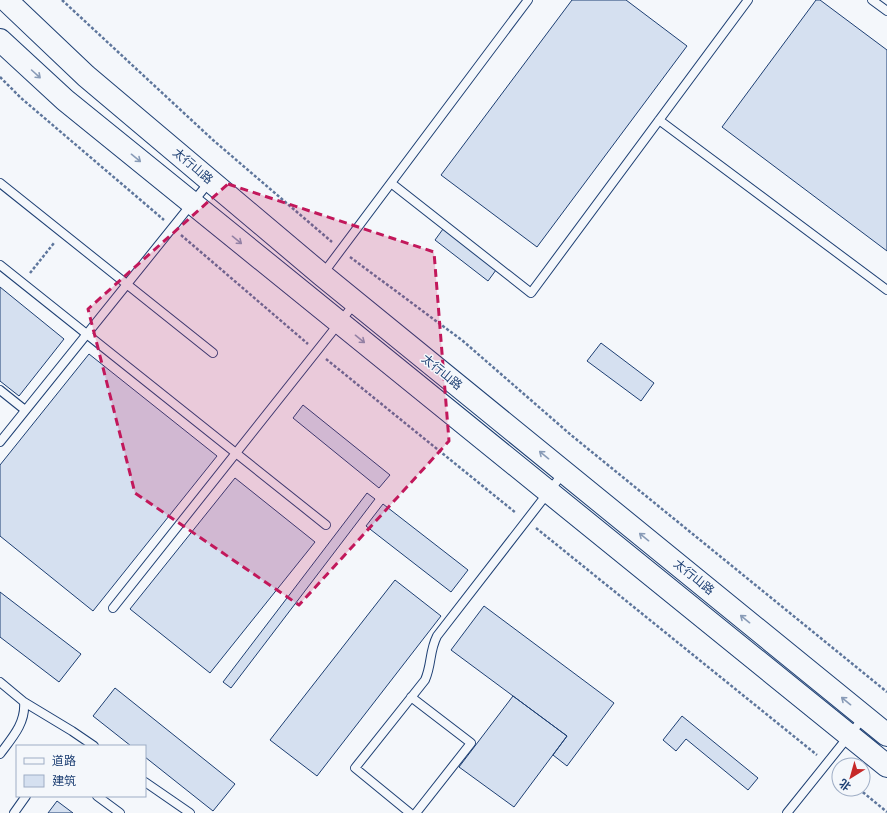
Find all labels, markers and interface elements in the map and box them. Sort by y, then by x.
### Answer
one-way arrow [31,69,41,78]
street label: 太行山路 [170,144,217,187]
one-way arrow [130,153,141,162]
one-way arrow [231,235,242,244]
one-way arrow [354,335,365,343]
street label: 太行山路 [419,351,466,393]
one-way arrow [538,450,549,459]
one-way arrow [639,532,650,541]
street label: 太行山路 [671,556,718,598]
one-way arrow [740,615,751,623]
one-way arrow [841,697,851,706]
legend [16,745,146,797]
text: 道路 [52,753,76,768]
north arrow [831,757,871,797]
text: 建筑 [52,773,76,788]
text: 北 [836,776,854,794]

